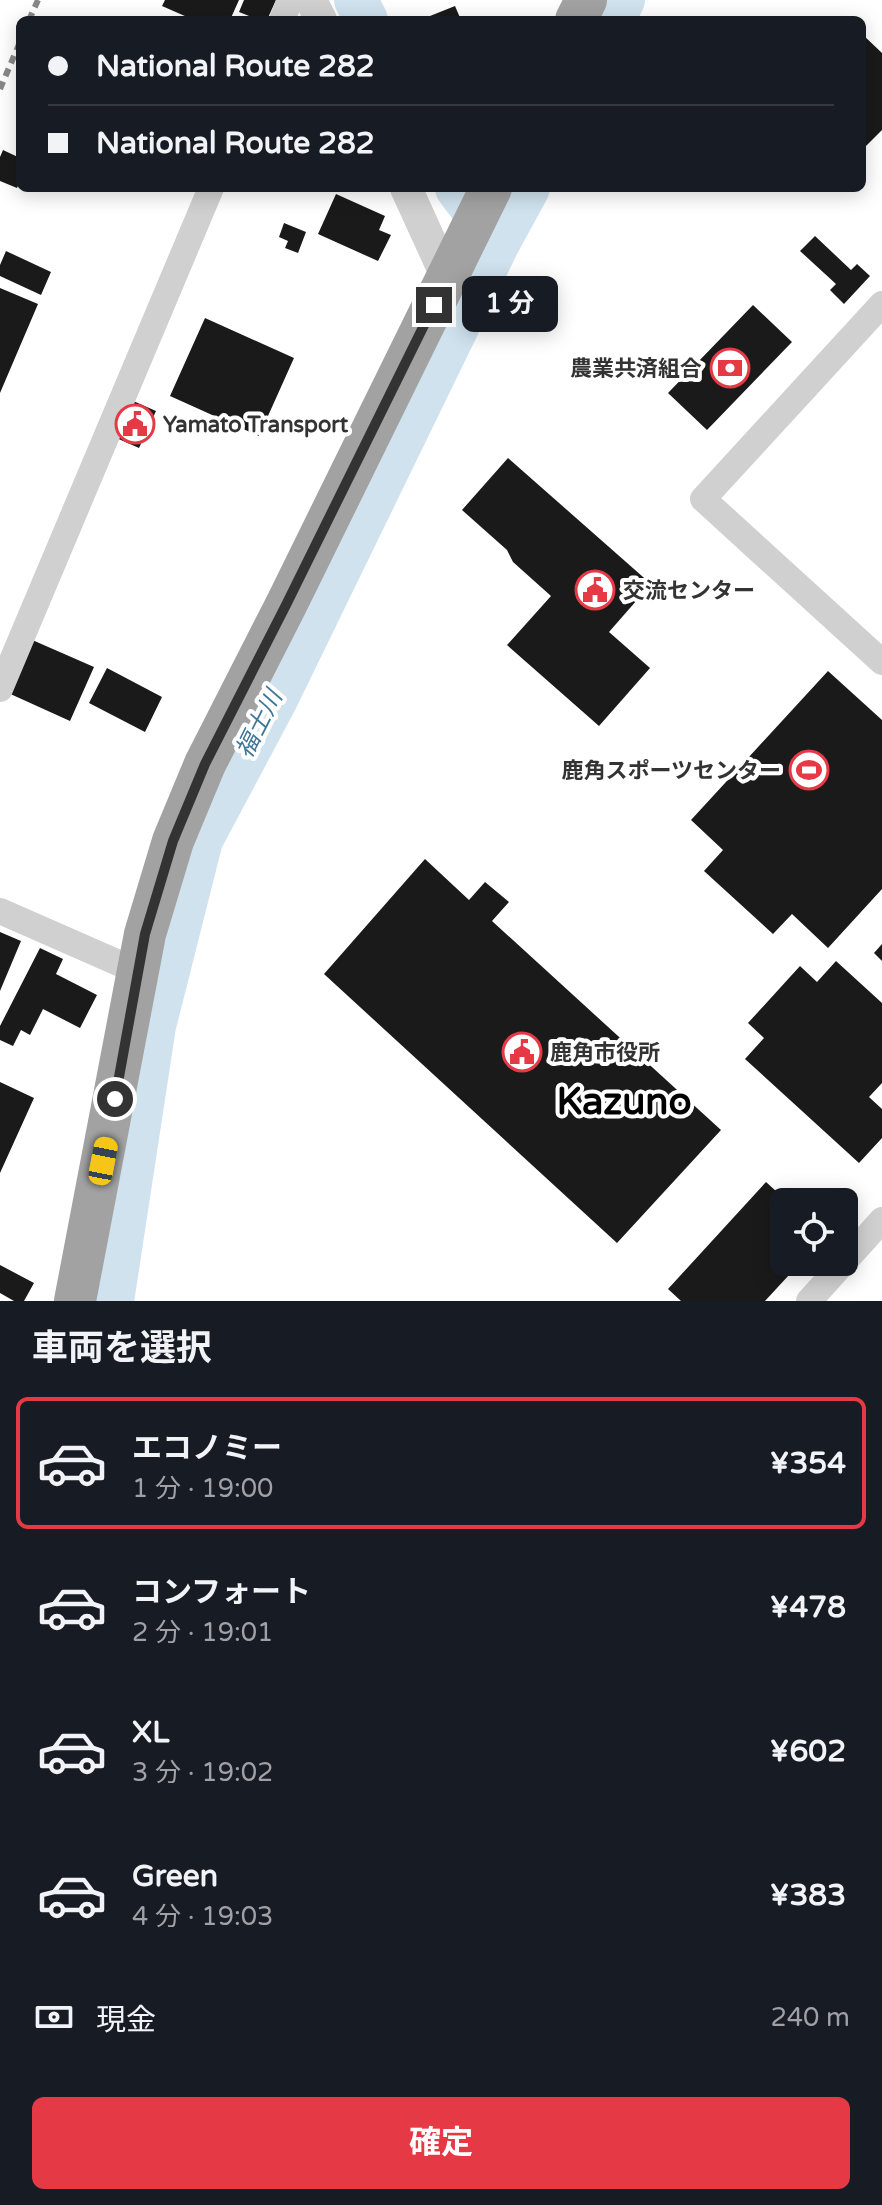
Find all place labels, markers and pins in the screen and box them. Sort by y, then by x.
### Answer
bank icon: 農業共済組合 [709,347,751,389]
place label: 農業共済組合 [570,356,702,382]
public building icon: Yamato Transport [114,403,156,445]
place label: Yamato Transport [163,412,349,438]
public building icon: 交流センター [574,569,616,611]
place label: 交流センター [623,578,755,604]
sports icon: 鹿角スポーツセンター [788,749,830,791]
place label: 鹿角スポーツセンター [561,758,781,784]
public building icon: 鹿角市役所 [501,1031,543,1073]
place label: 鹿角市役所 [550,1040,660,1066]

